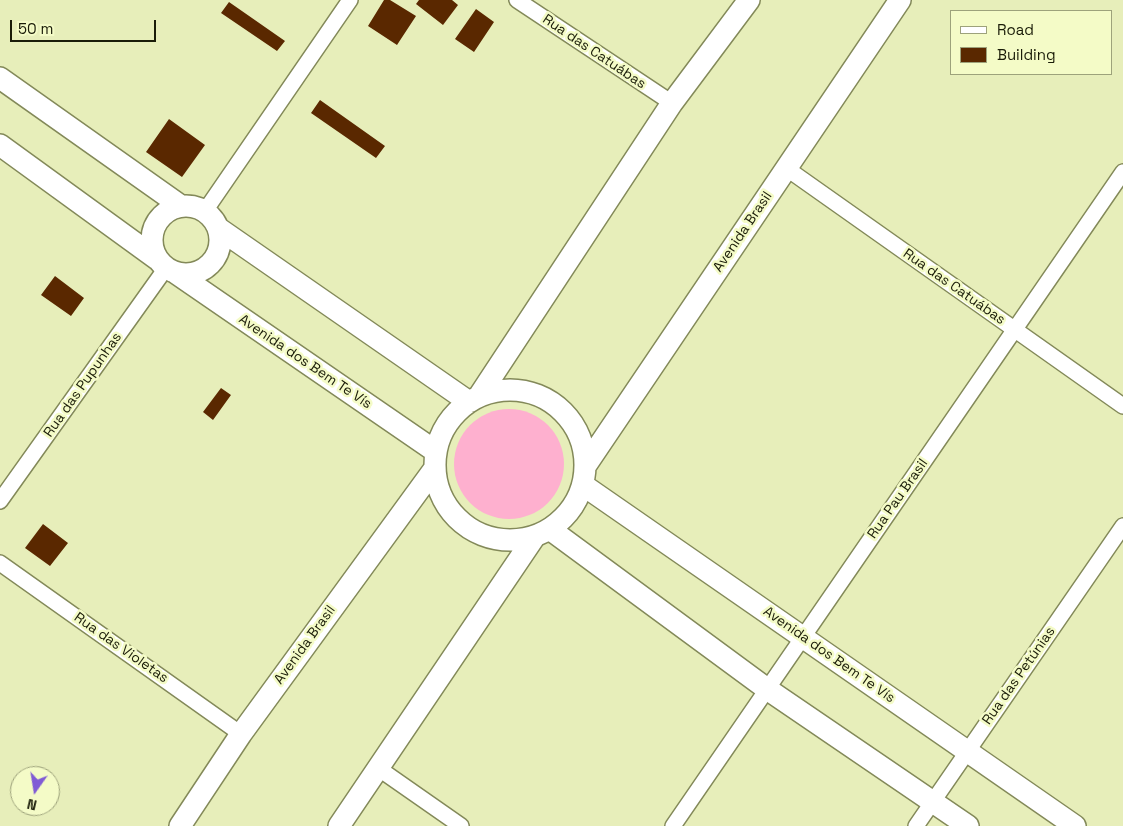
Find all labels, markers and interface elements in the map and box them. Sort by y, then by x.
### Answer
scale bar [12,10,159,42]
legend [950,10,1113,75]
street label: Rua das Catuábas [539,11,649,93]
text: 50 m [18,19,53,38]
text: Road [997,20,1034,39]
text: Building [997,45,1056,64]
street label: Avenida Brasil [710,189,776,275]
street label: Rua das Catuábas [900,245,1008,329]
street label: Avenida dos Bem Te Vís [235,311,375,413]
street label: Rua das Pupunhas [41,329,125,441]
street label: Rua Pau Brasil [864,456,932,542]
street label: Avenida Brasil [271,602,339,688]
street label: Avenida dos Bem Te Vís [760,603,898,707]
street label: Rua das Violetas [71,609,171,687]
street label: Rua das Petúnias [979,624,1059,728]
north arrow [10,766,60,816]
text: N [25,795,38,814]

